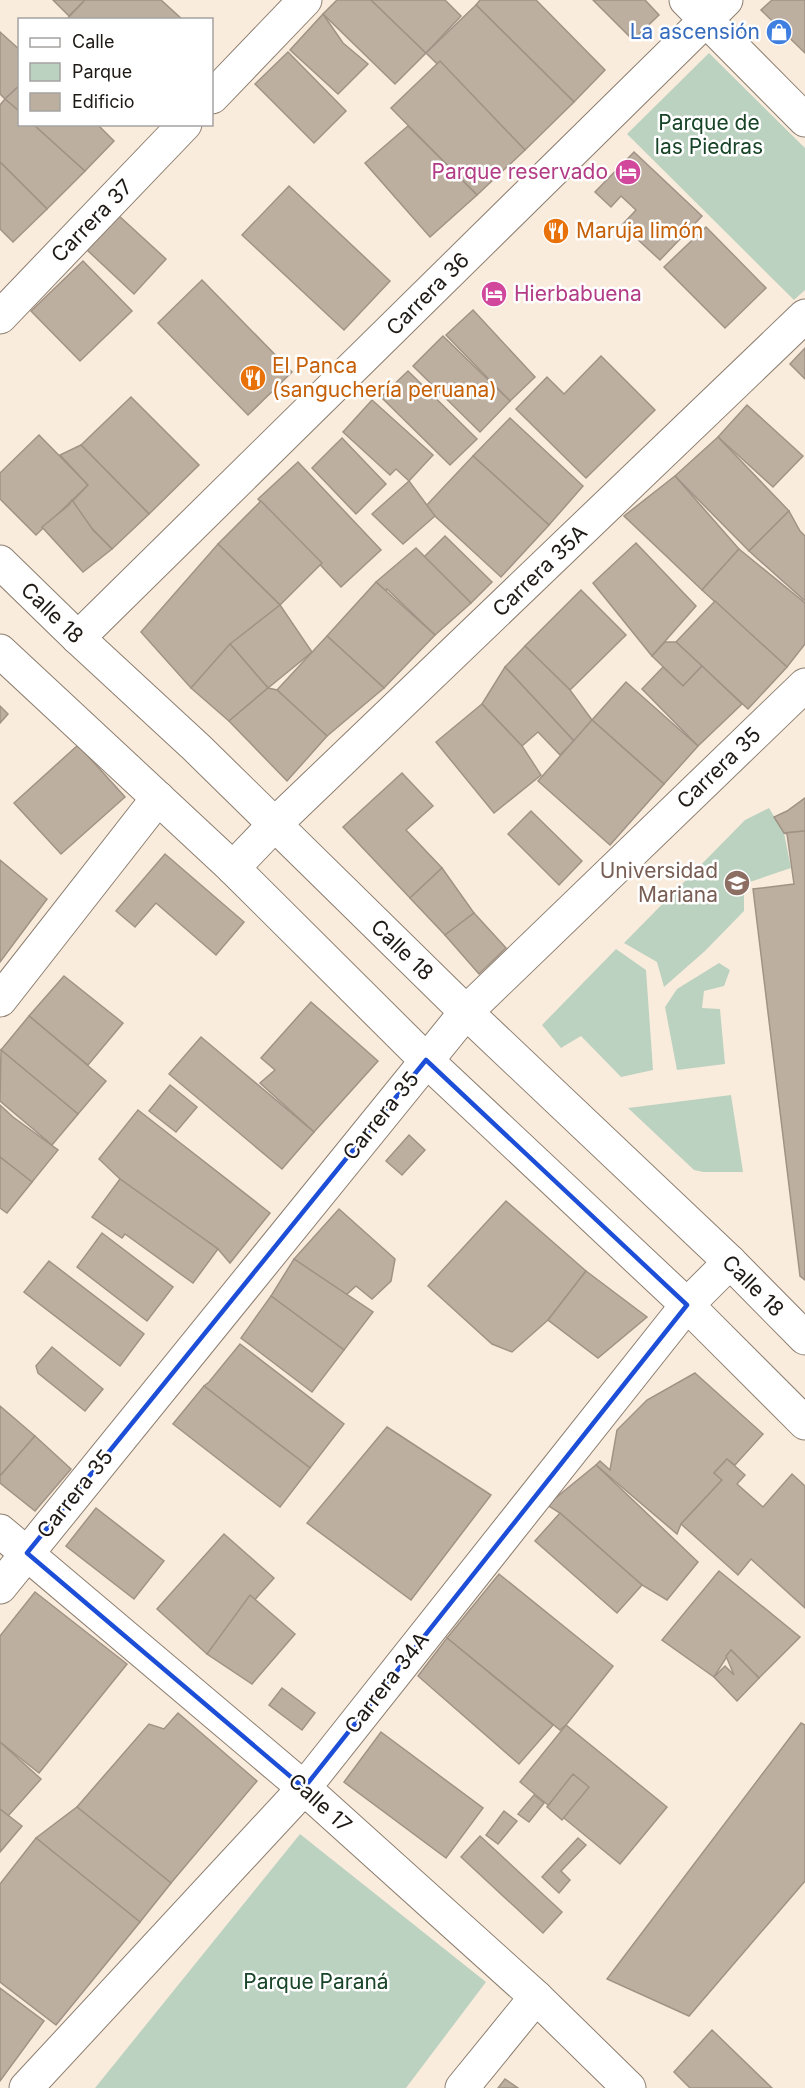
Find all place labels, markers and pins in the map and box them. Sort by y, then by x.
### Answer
shop icon: La ascensión [764,17,794,47]
place label: La ascensión [630,19,760,44]
hotel icon: Parque reservado [613,157,643,187]
place label: Parque reservado [432,159,608,184]
restaurant icon: Maruja limón [541,216,571,246]
place label: Maruja limón [576,218,703,243]
hotel icon: Hierbabuena [479,279,509,309]
place label: Hierbabuena [514,281,642,306]
place label: El Panca (sanguchería peruana) [272,353,497,402]
restaurant icon: El Panca (sanguchería peruana) [238,363,268,393]
place label: Universidad Mariana [600,858,718,907]
school or university icon: Universidad Mariana [722,868,752,898]

